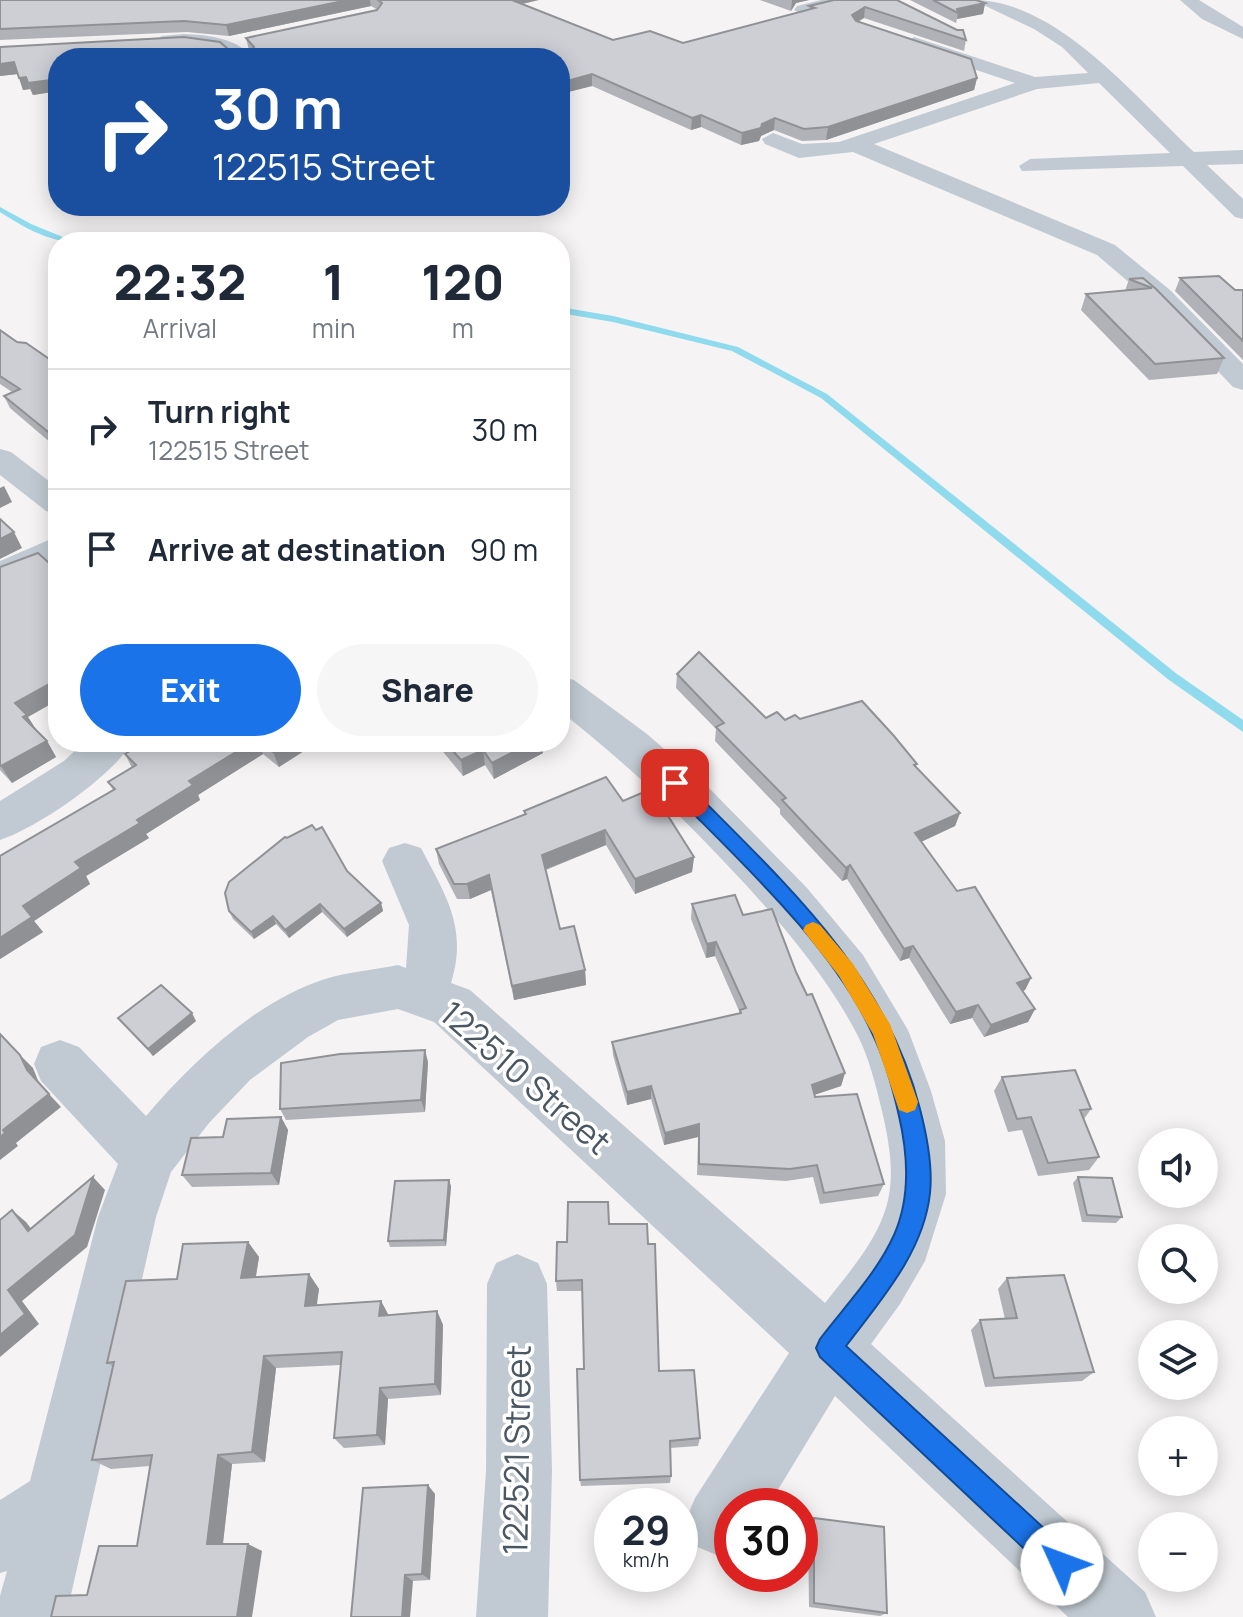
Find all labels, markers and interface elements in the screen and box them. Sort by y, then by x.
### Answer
text: 30 m [212,69,343,146]
icon: right [80,80,184,184]
text: 122515 Street [212,142,436,191]
text: 22:32 [114,249,246,314]
text: 1 [323,249,345,314]
text: 120 [421,249,504,314]
text: Arrival [143,310,217,346]
text: min [312,310,355,346]
text: m [452,310,474,346]
text: Turn right [148,391,291,432]
icon: right [80,407,124,451]
text: 30 m [472,409,538,450]
text: 122515 Street [148,432,310,468]
icon: arrive [80,527,124,571]
text: Arrive at destination [148,529,446,570]
text: 90 m [470,529,538,570]
button: Exit [80,644,301,736]
button: Share [317,644,538,736]
pin [641,749,709,817]
icon: arrive [653,761,697,805]
street label: 122510 Street [431,990,621,1164]
map controls [1138,1128,1218,1592]
button: sound [1138,1128,1218,1208]
button: search [1138,1224,1218,1304]
button: layers [1138,1320,1218,1400]
street label: 122521 Street [491,1345,541,1555]
button: + [1138,1416,1218,1496]
speed limit sign: 30 [714,1488,818,1592]
text: 29 [622,1502,670,1557]
button: − [1138,1512,1218,1592]
position arrow [1020,1522,1104,1606]
text: km/h [623,1546,669,1573]

